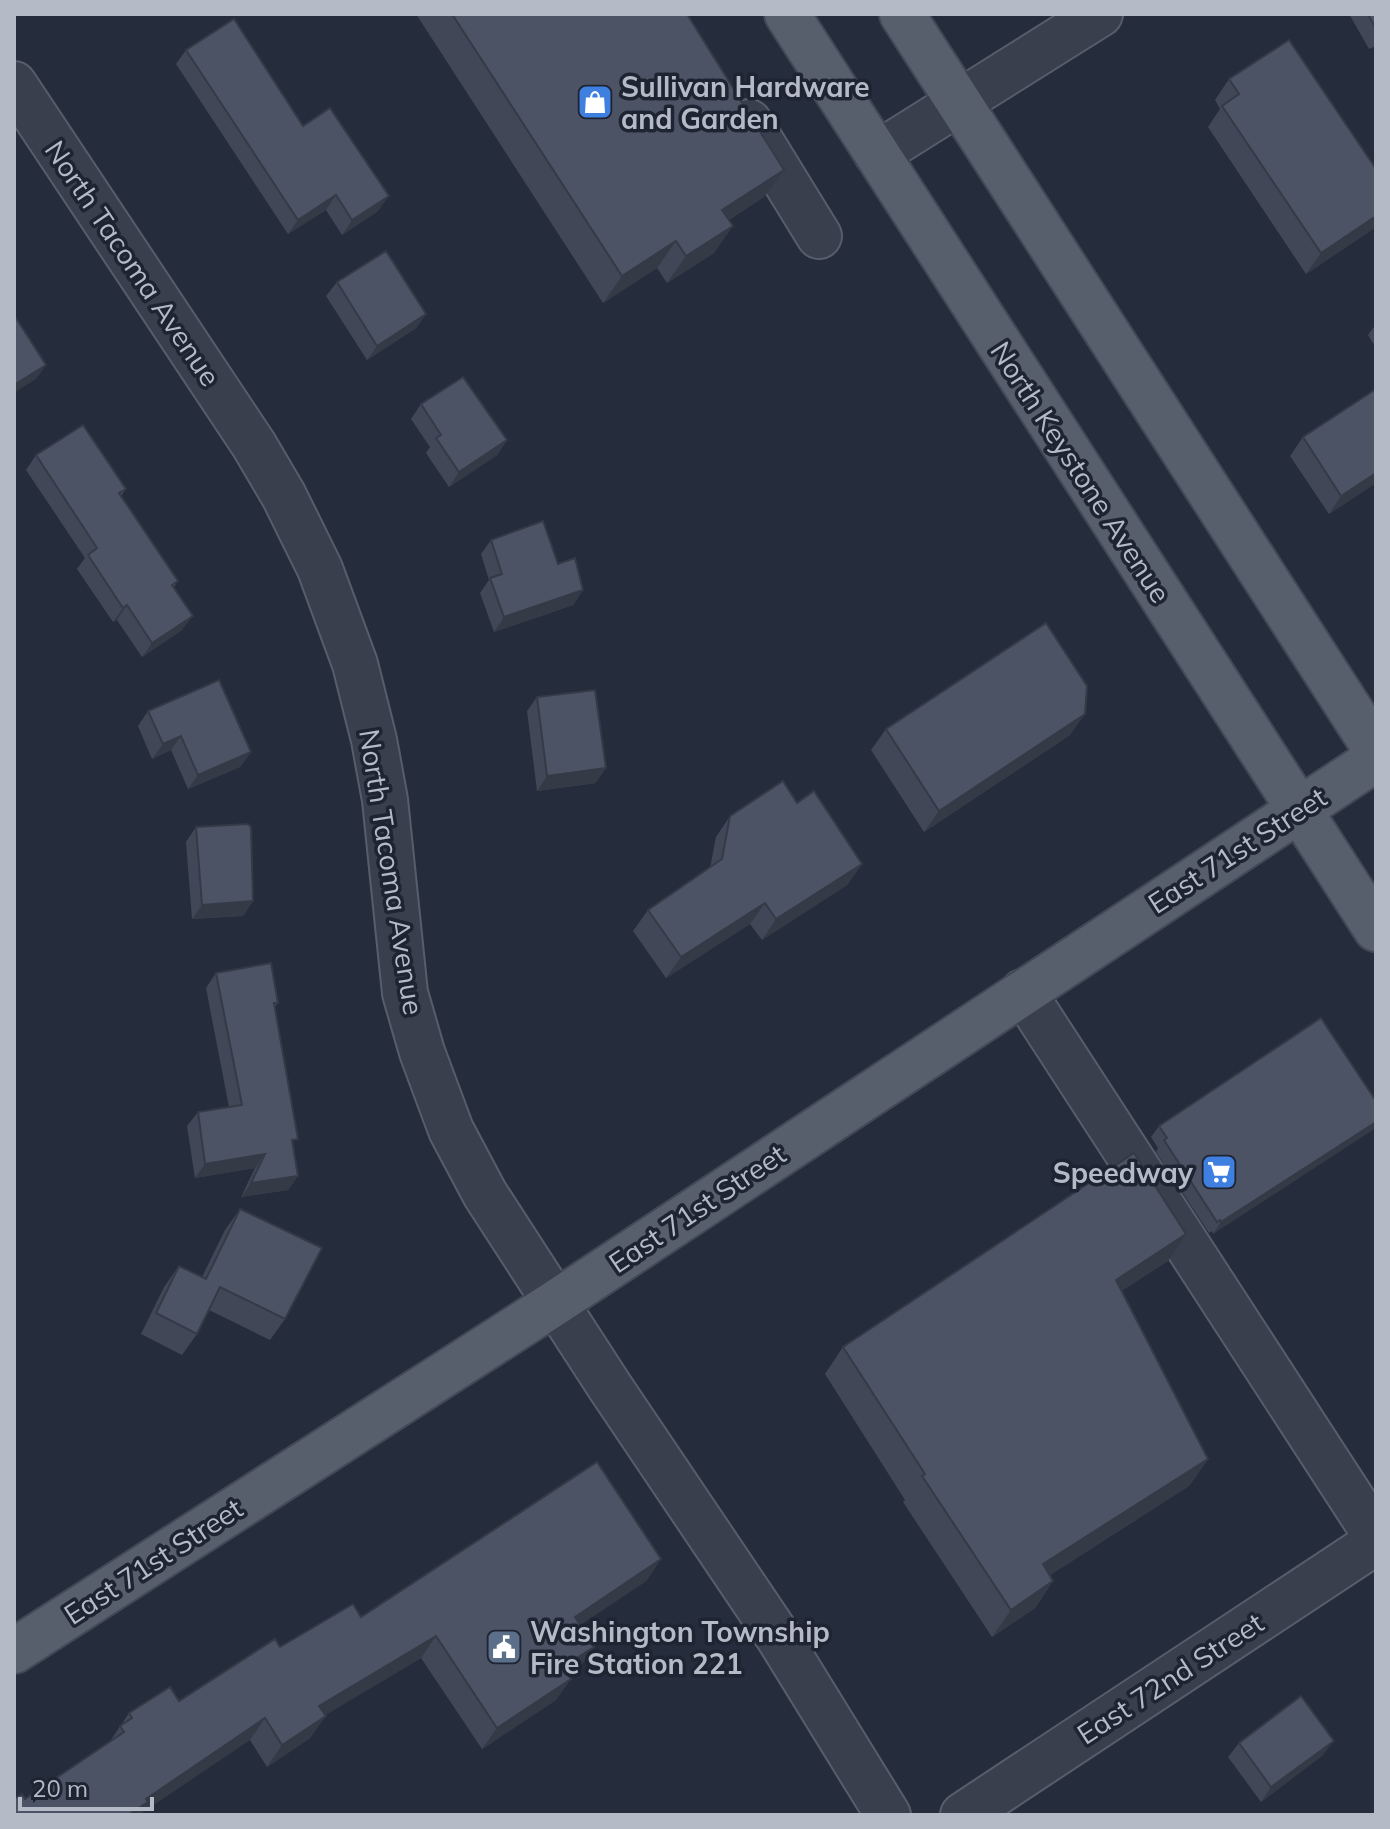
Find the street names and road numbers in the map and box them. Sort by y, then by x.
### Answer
street label: North Tacoma Avenue [38,134,228,392]
street label: North Keystone Avenue [983,335,1179,609]
street label: North Tacoma Avenue [352,727,432,1017]
street label: East 71st Street [1141,779,1333,921]
street label: East 71st Street [602,1136,792,1280]
street label: East 71st Street [57,1490,249,1632]
street label: East 72nd Street [1070,1605,1270,1751]

